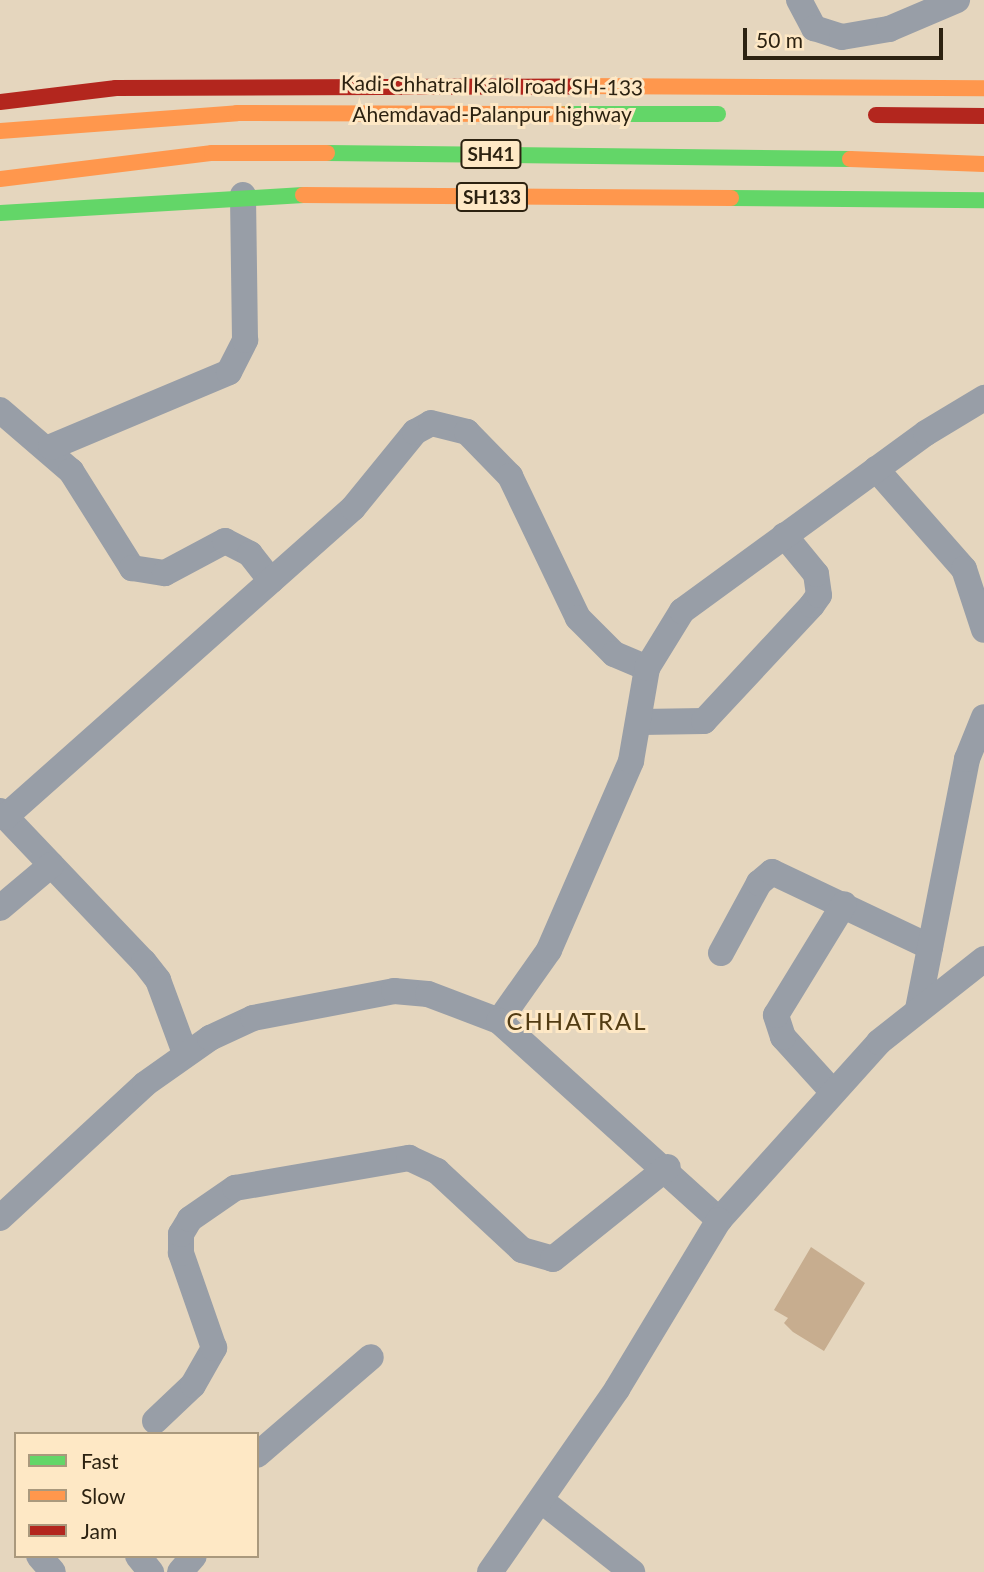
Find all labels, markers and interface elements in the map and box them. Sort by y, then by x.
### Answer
scale bar [746,14,946,58]
text: 50 m [756,27,803,52]
street label: Kadi-Chhatral Kalol road SH-133 [341,70,643,100]
street label: Ahemdavad-Palanpur highway [352,101,632,127]
road number: SH41 [460,138,522,170]
road number: SH133 [455,182,529,212]
district label: CHHATRAL [507,1007,647,1035]
legend [14,1432,259,1558]
text: Fast [81,1448,118,1473]
text: Slow [81,1483,125,1508]
text: Jam [81,1518,117,1543]

